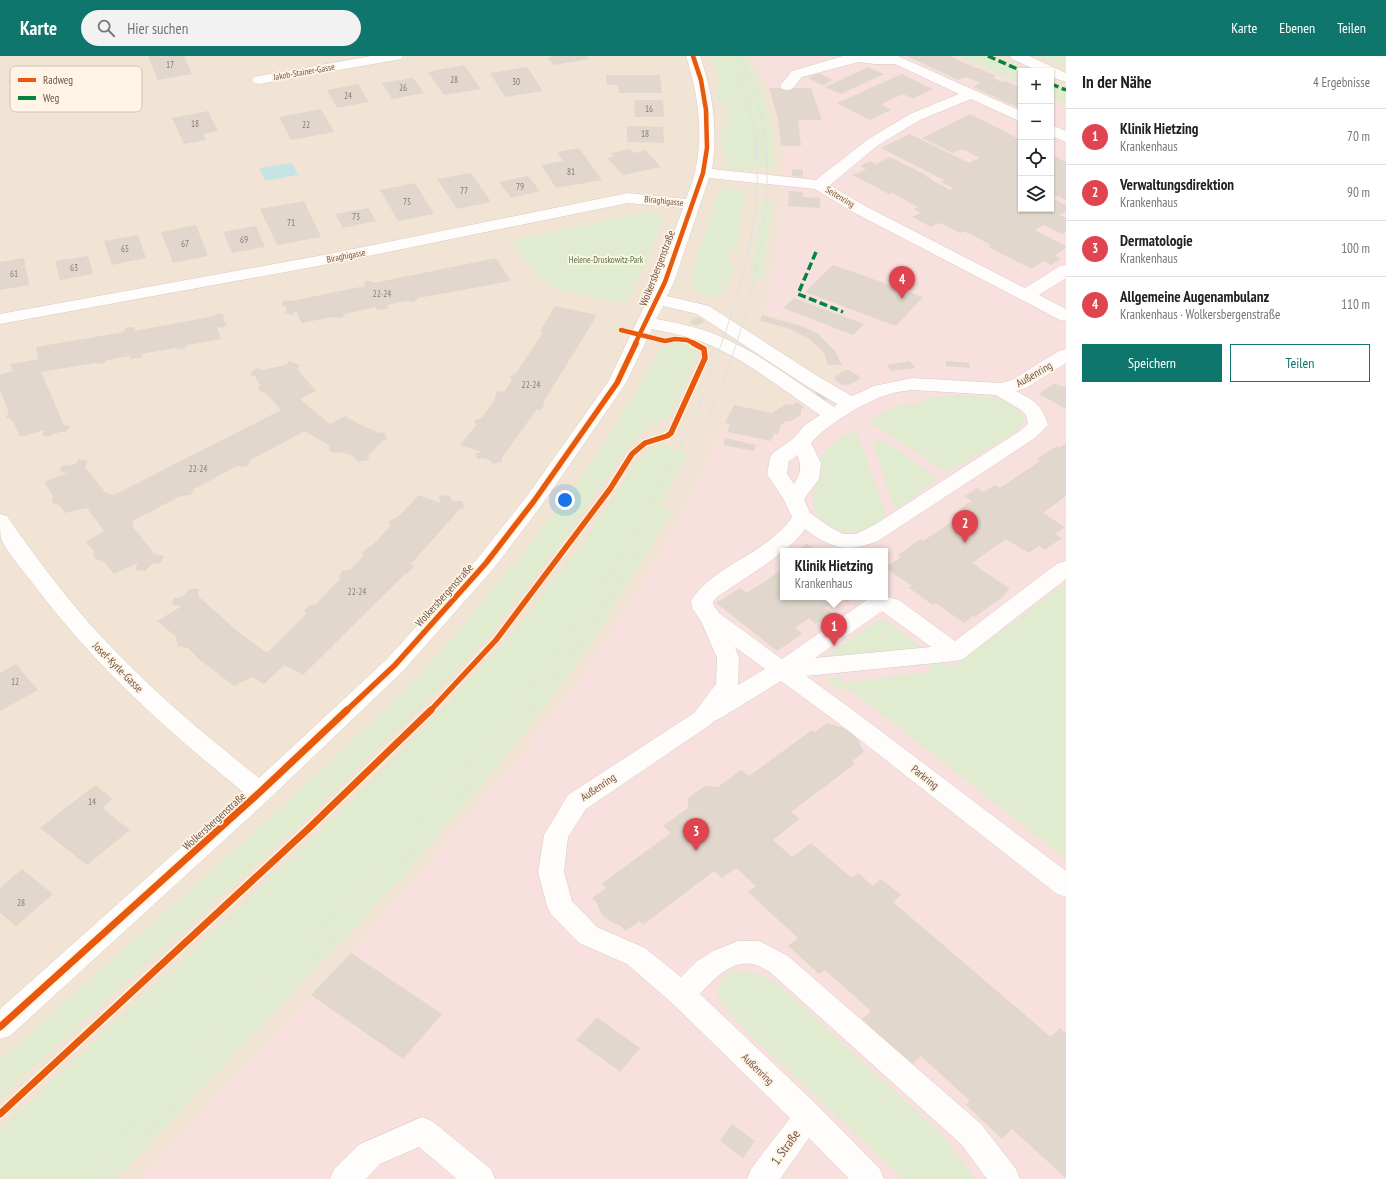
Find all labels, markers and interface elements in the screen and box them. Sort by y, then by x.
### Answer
search box [81,10,361,46]
text: Karte [20,16,57,40]
icon: search [95,17,117,39]
text: Hier suchen [127,19,188,38]
text: Karte [1231,19,1257,37]
text: Ebenen [1279,19,1315,37]
text: Teilen [1337,19,1366,37]
house number: 17 [166,59,174,70]
street label: Jakob-Stainer-Gasse [271,61,336,82]
legend [10,66,142,112]
map controls [1018,68,1054,212]
button: + [1018,68,1054,104]
text: In der Nähe [1082,71,1152,93]
text: Radweg [43,73,73,87]
house number: 28 [450,74,458,85]
text: 4 Ergebnisse [1313,74,1370,91]
house number: 30 [512,76,520,87]
house number: 26 [399,82,407,93]
house number: 24 [344,90,352,101]
text: Weg [43,91,59,105]
house number: 16 [645,103,653,114]
button: − [1018,104,1054,140]
house number: 18 [191,118,199,129]
house number: 22 [302,119,310,130]
text: Klinik Hietzing [1120,119,1198,138]
house number: 18 [641,128,649,139]
text: 1 [1092,128,1098,145]
text: 70 m [1347,128,1370,145]
text: Krankenhaus [1120,138,1178,155]
button: locate [1018,140,1054,176]
house number: 81 [567,166,575,177]
text: Verwaltungsdirektion [1120,175,1234,194]
button: layers [1018,176,1054,212]
house number: 79 [516,181,524,192]
street label: Seitenring [824,184,857,210]
text: 2 [1092,184,1098,201]
text: 90 m [1347,184,1370,201]
house number: 77 [460,185,468,196]
street label: Biraghigasse [644,193,684,208]
text: Krankenhaus [1120,194,1178,211]
house number: 75 [403,196,411,207]
house number: 73 [352,211,360,222]
house number: 71 [287,217,295,228]
street label: Wolkersbergenstraße [636,228,678,308]
text: Dermatologie [1120,231,1193,250]
house number: 69 [240,234,248,245]
house number: 67 [181,238,189,249]
text: 3 [1092,240,1098,257]
text: 100 m [1341,240,1370,257]
house number: 65 [121,243,129,254]
street label: Biraghigasse [326,246,367,265]
text: Krankenhaus [1120,250,1178,267]
park label: Helene-Druskowitz-Park [569,254,644,265]
house number: 63 [70,262,78,273]
pin: 4 [889,266,915,299]
house number: 61 [10,268,18,279]
text: Allgemeine Augenambulanz [1120,287,1269,306]
house number: 22-24 [373,288,391,299]
text: 4 [1092,296,1098,313]
text: 110 m [1341,296,1370,313]
text: Krankenhaus · Wolkersbergenstraße [1120,306,1281,323]
button: Speichern [1082,344,1222,382]
button: Teilen [1230,344,1370,382]
street label: Außenring [1013,358,1055,390]
house number: 22-24 [522,379,540,390]
house number: 22-24 [189,463,207,474]
your location [555,490,575,510]
pin: 2 [952,510,978,543]
popup [780,548,888,600]
text: Klinik Hietzing [795,556,873,575]
street label: Wolkersbergenstraße [412,560,476,630]
text: Krankenhaus [795,575,852,592]
house number: 22-24 [348,586,366,597]
pin: 1 [821,613,847,646]
street label: Josef-Kyrle-Gasse [89,638,147,696]
house number: 12 [11,676,19,687]
street label: Parkring [908,762,942,792]
street label: Außenring [578,770,619,804]
street label: Wolkersbergenstraße [179,789,249,853]
house number: 14 [88,796,96,807]
pin: 3 [683,818,709,851]
house number: 28 [17,897,25,908]
street label: Außenring [739,1050,777,1088]
street label: 1. Straße [767,1126,804,1168]

